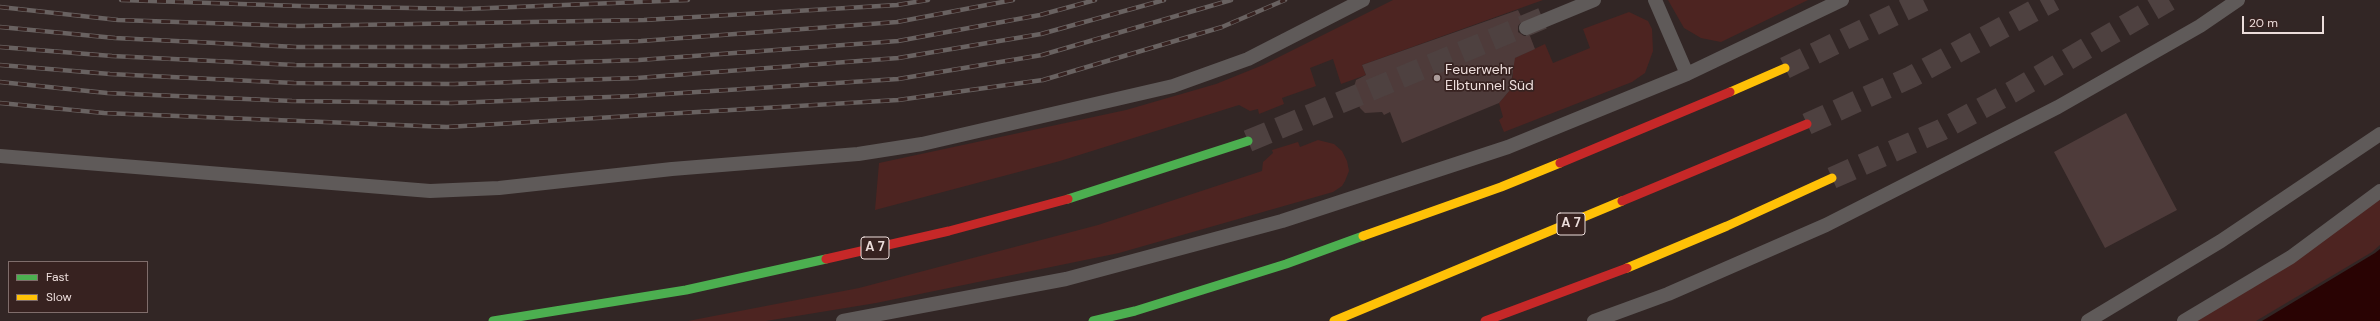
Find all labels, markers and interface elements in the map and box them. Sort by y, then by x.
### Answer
scale bar [2244,8,2326,34]
text: 20 m [2249,15,2278,31]
place label: Feuerwehr Elbtunnel Süd [1445,62,1534,94]
marker: Feuerwehr Elbtunnel Süd [1432,73,1442,83]
road number: A 7 [1557,213,1585,235]
road number: A 7 [861,237,889,259]
legend [8,261,148,313]
text: Fast [46,269,69,285]
text: Slow [46,289,72,305]

